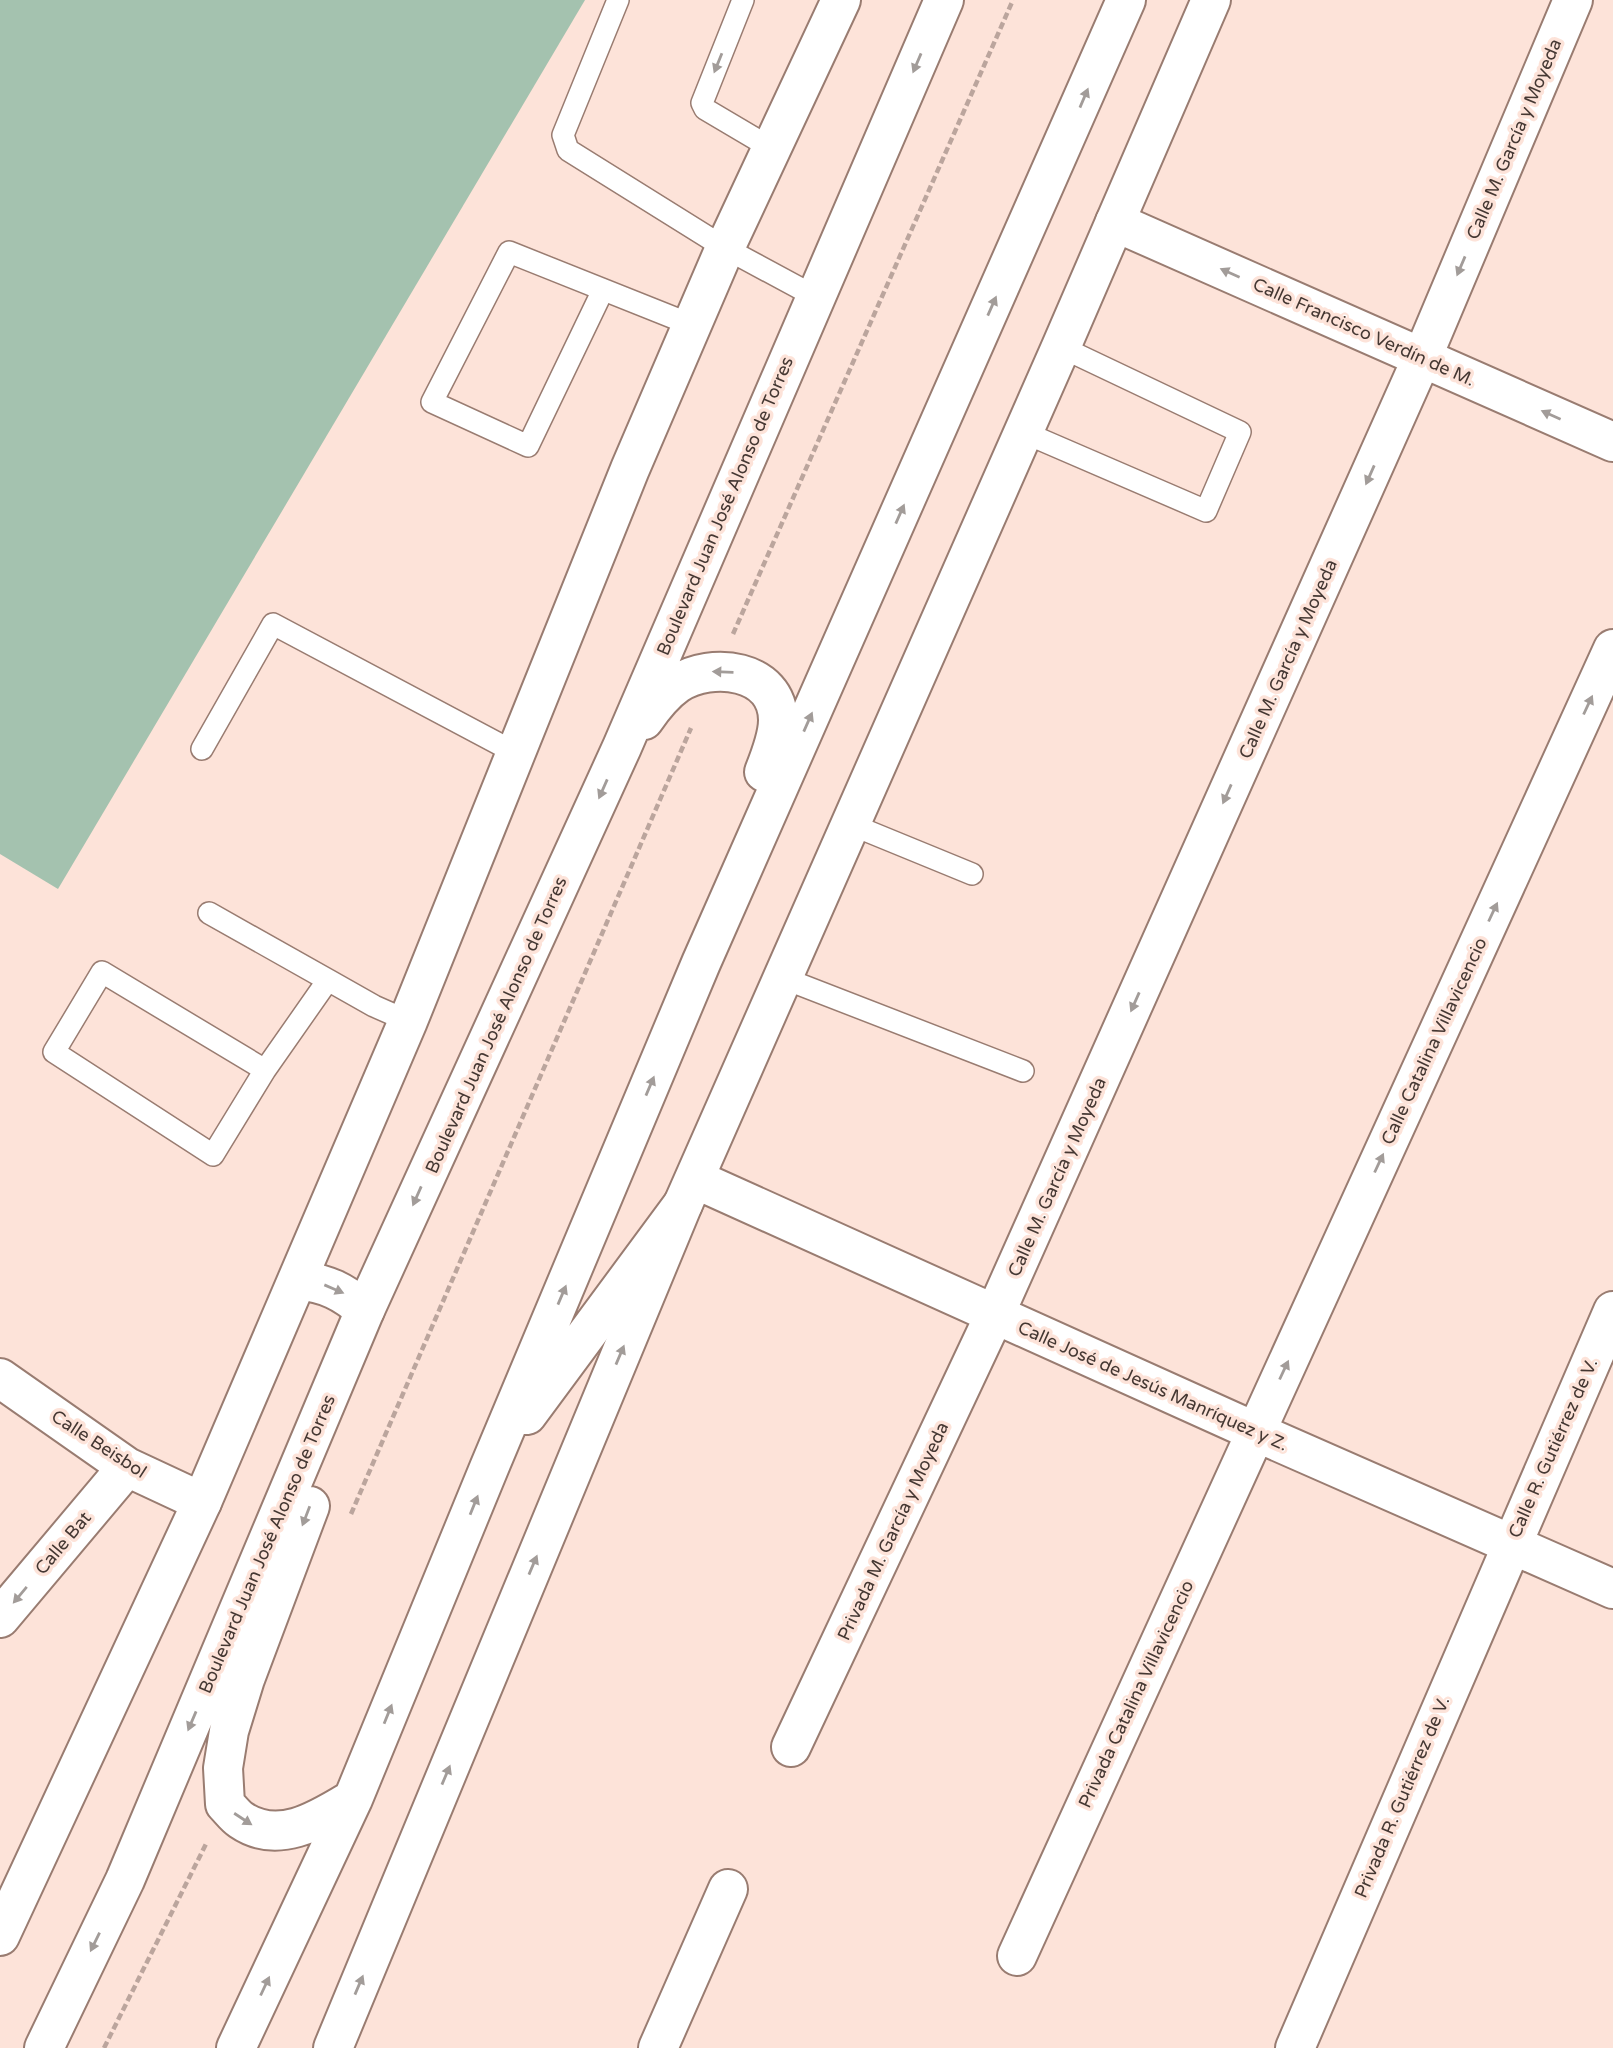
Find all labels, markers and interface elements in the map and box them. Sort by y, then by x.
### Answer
street label: Calle M. García y Moyeda [1462,35,1566,243]
one-way arrow [911,52,922,73]
one-way arrow [712,53,723,74]
one-way arrow [1078,87,1089,108]
one-way arrow [1455,256,1466,277]
one-way arrow [1220,267,1241,278]
street label: Calle Francisco Verdín de M. [1250,273,1478,391]
one-way arrow [986,296,998,316]
street label: Boulevard Juan José Alonso de Torres [652,353,798,659]
one-way arrow [1540,409,1561,420]
one-way arrow [1364,465,1376,485]
one-way arrow [894,504,906,524]
street label: Calle M. García y Moyeda [1234,556,1342,762]
one-way arrow [712,666,734,678]
one-way arrow [1582,695,1594,715]
one-way arrow [802,712,814,732]
one-way arrow [597,779,609,799]
one-way arrow [1221,784,1232,805]
street label: Boulevard Juan José Alonso de Torres [420,873,572,1177]
one-way arrow [1487,902,1499,922]
street label: Calle Catalina Villavicencio [1376,934,1492,1148]
one-way arrow [1129,992,1141,1012]
street label: Calle M. García y Moyeda [1003,1074,1111,1280]
one-way arrow [645,1075,656,1096]
one-way arrow [1373,1153,1384,1173]
one-way arrow [411,1186,422,1207]
one-way arrow [324,1284,345,1295]
one-way arrow [556,1285,568,1305]
street label: Calle José de Jesús Manríquez y Z. [1014,1316,1292,1456]
one-way arrow [615,1344,626,1365]
street label: Calle R. Gutiérrez de V. [1503,1355,1603,1541]
one-way arrow [1278,1360,1290,1380]
street label: Boulevard Juan José Alonso de Torres [194,1391,340,1697]
street label: Calle Beisbol [47,1405,151,1483]
street label: Privada M. García y Moyeda [833,1418,953,1644]
one-way arrow [468,1494,479,1515]
one-way arrow [300,1506,311,1527]
street label: Calle Bat [30,1507,96,1579]
one-way arrow [528,1554,539,1575]
street label: Privada Catalina Villavicencio [1074,1577,1199,1811]
one-way arrow [13,1586,28,1603]
street label: Privada R. Gutiérrez de V. [1349,1693,1455,1901]
one-way arrow [383,1703,394,1724]
one-way arrow [187,1710,198,1731]
one-way arrow [440,1765,452,1785]
one-way arrow [234,1812,253,1825]
one-way arrow [90,1932,101,1952]
one-way arrow [353,1974,364,1995]
one-way arrow [259,1976,271,1996]

